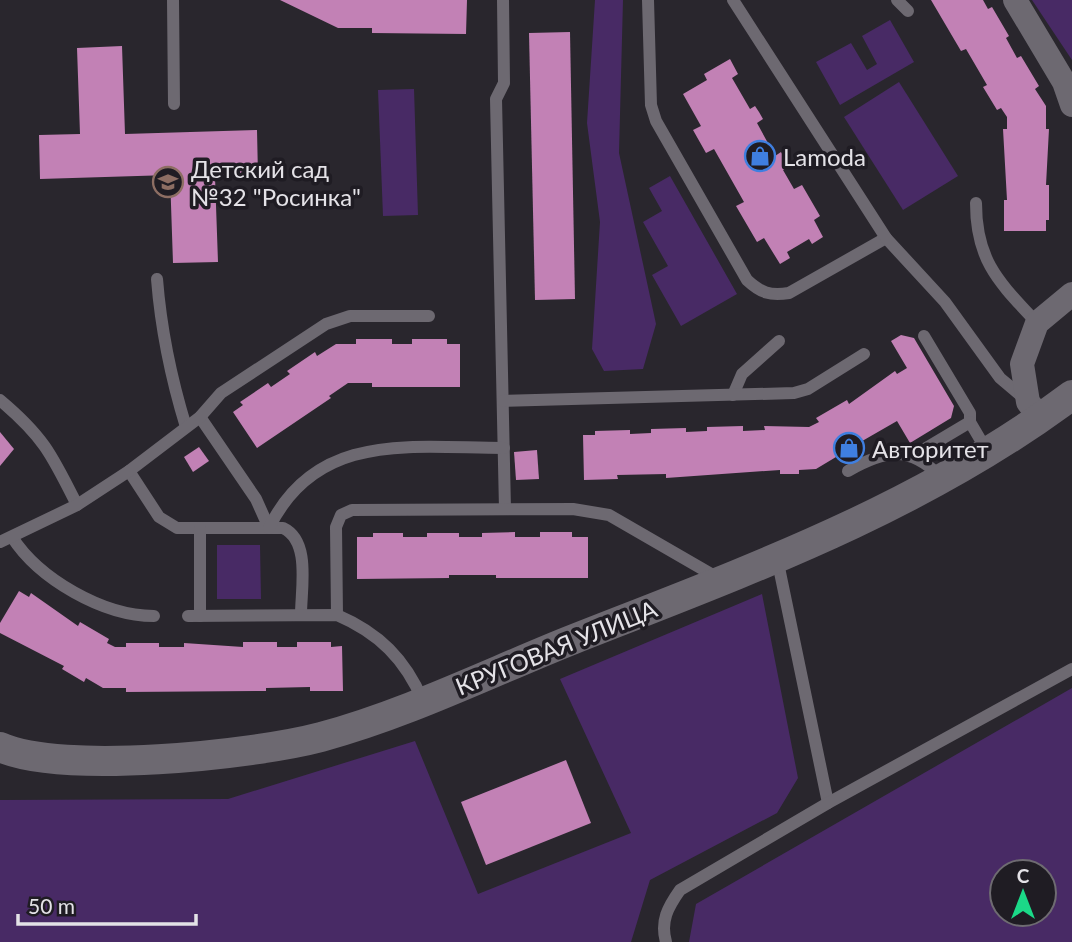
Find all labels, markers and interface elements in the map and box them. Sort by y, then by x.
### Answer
shop icon: Lamoda [743,139,777,173]
place label: Lamoda [783,142,866,171]
place label: Детский сад №32 "Росинка" [191,154,361,211]
school or university icon: Детский сад №32 "Росинка" [151,165,185,199]
shop icon: Авторитет [832,431,866,465]
place label: Авторитет [872,434,989,463]
street label: КРУГОВАЯ УЛИЦА [451,593,662,701]
north arrow [988,858,1058,928]
text: С [1017,864,1030,887]
scale bar [18,883,196,927]
text: 50 m [28,893,75,918]

